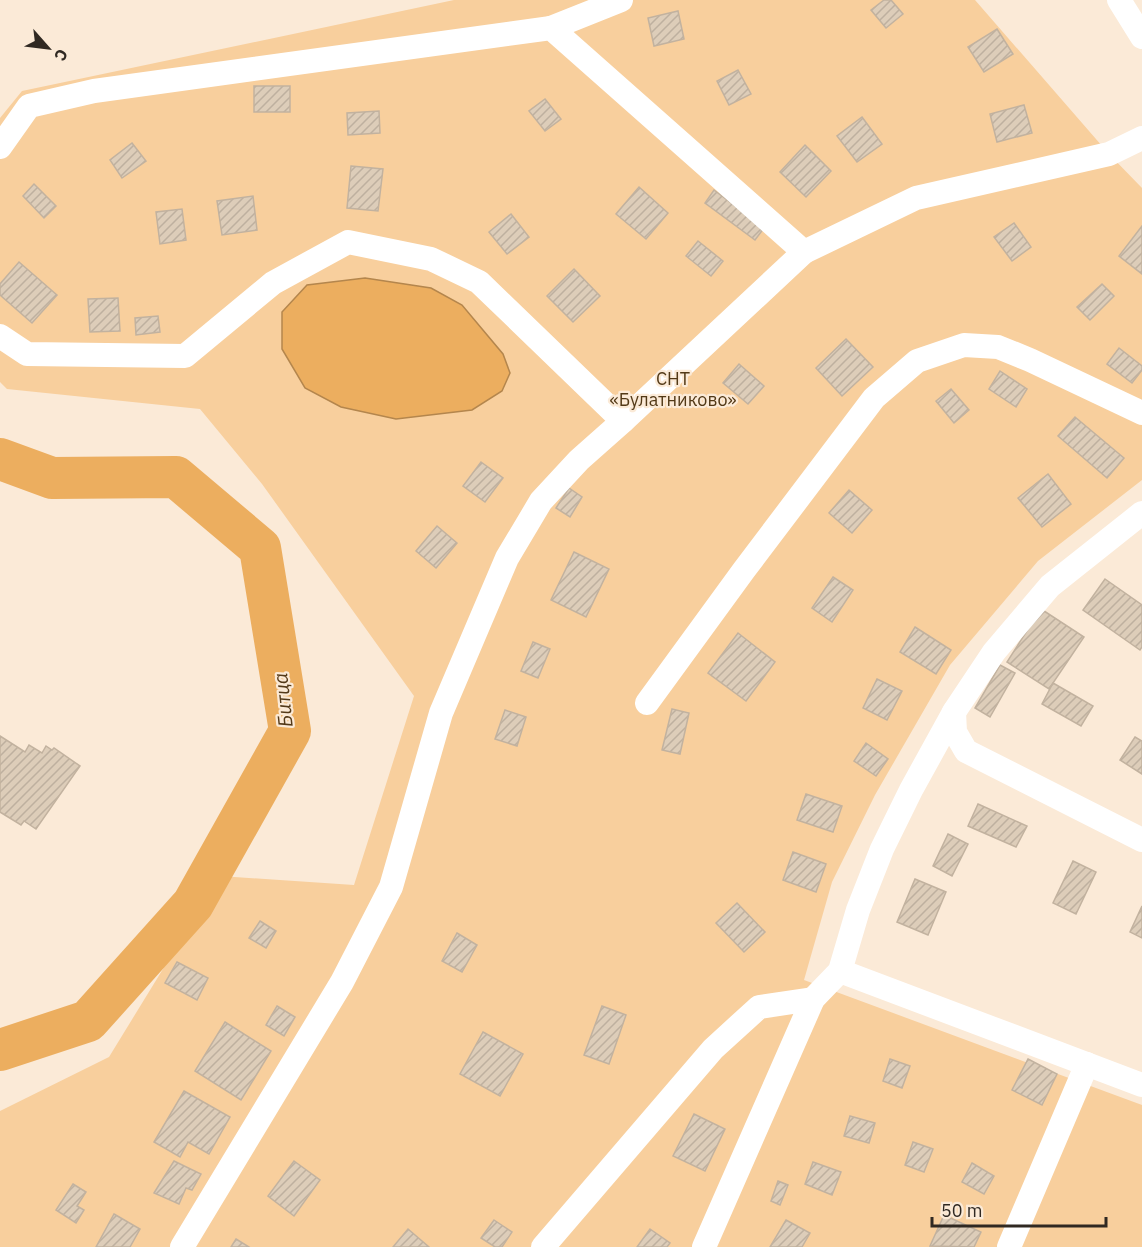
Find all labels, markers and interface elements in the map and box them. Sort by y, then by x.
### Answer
north arrow [18,18,78,78]
text: С [50,46,73,64]
park label: СНТ «Булатниково» [609,367,737,411]
water label: Битца [266,671,299,729]
scale bar [932,1190,1106,1228]
text: 50 m [941,1199,983,1222]

